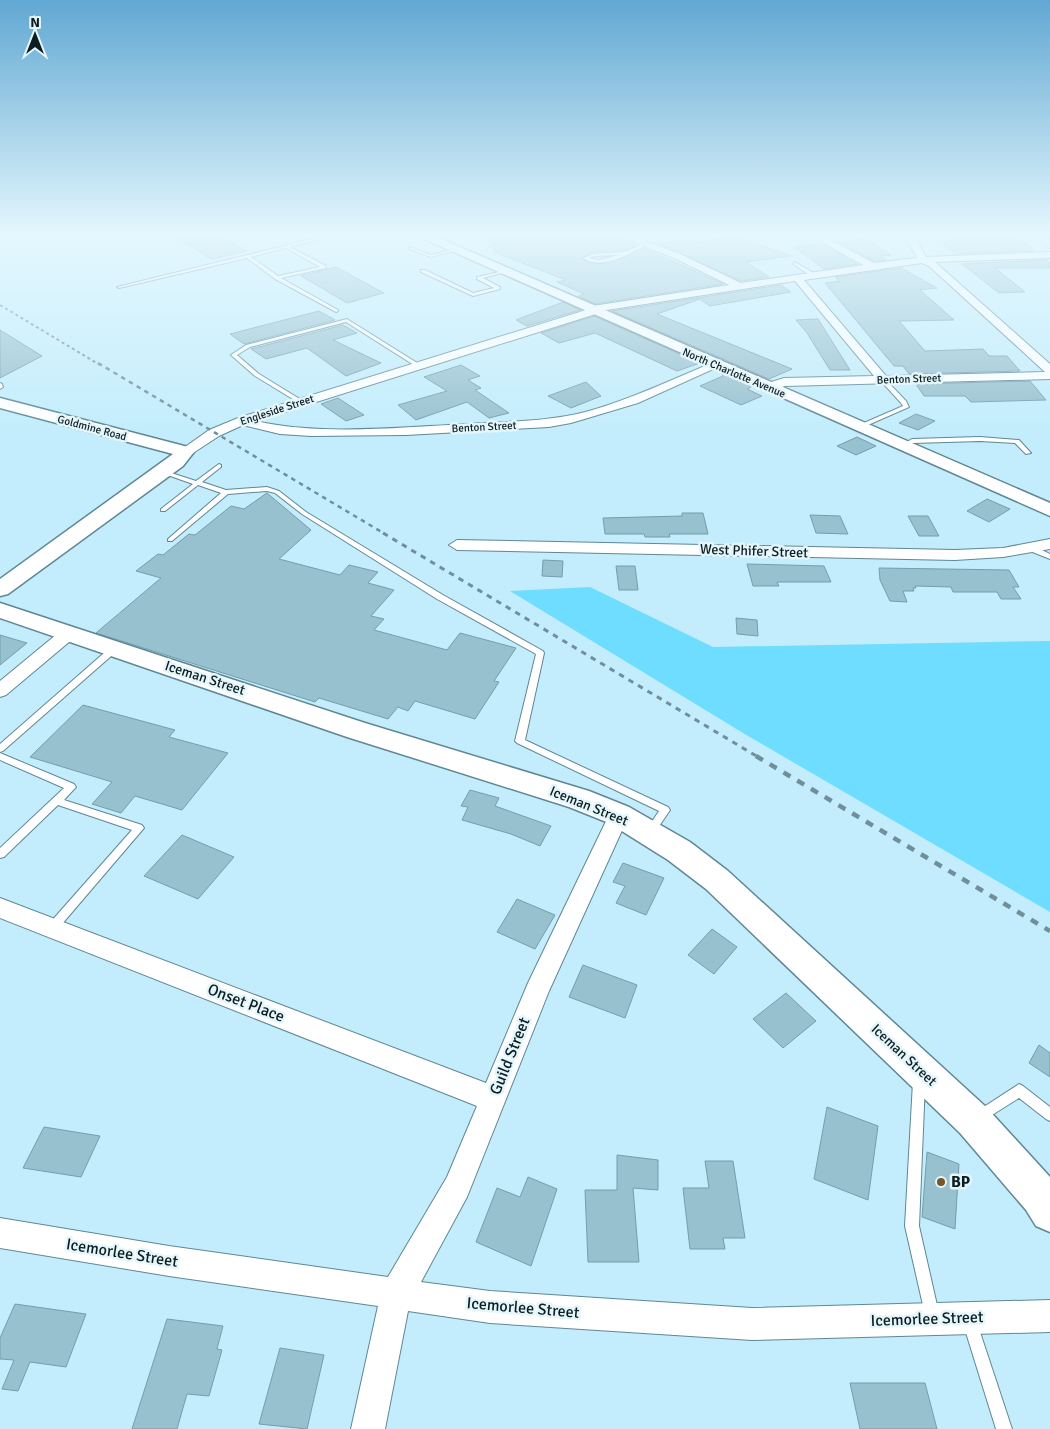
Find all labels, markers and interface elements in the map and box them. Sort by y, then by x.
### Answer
north arrow [10,10,60,60]
text: N [30,14,40,31]
street label: North Charlotte Avenue [681,345,787,401]
street label: Benton Street [876,371,942,387]
street label: Engleside Street [238,392,316,428]
street label: Goldmine Road [56,413,128,444]
street label: Benton Street [451,419,517,435]
street label: West Phifer Street [700,541,808,561]
street label: Iceman Street [163,657,247,699]
street label: Iceman Street [547,783,631,829]
street label: Onset Place [205,979,287,1027]
street label: Guild Street [485,1014,535,1098]
street label: Iceman Street [868,1020,940,1090]
place label: BP [951,1172,970,1192]
marker: BP [935,1176,947,1188]
street label: Icemorlee Street [65,1234,180,1272]
street label: Icemorlee Street [466,1293,580,1323]
street label: Icemorlee Street [870,1307,984,1331]

